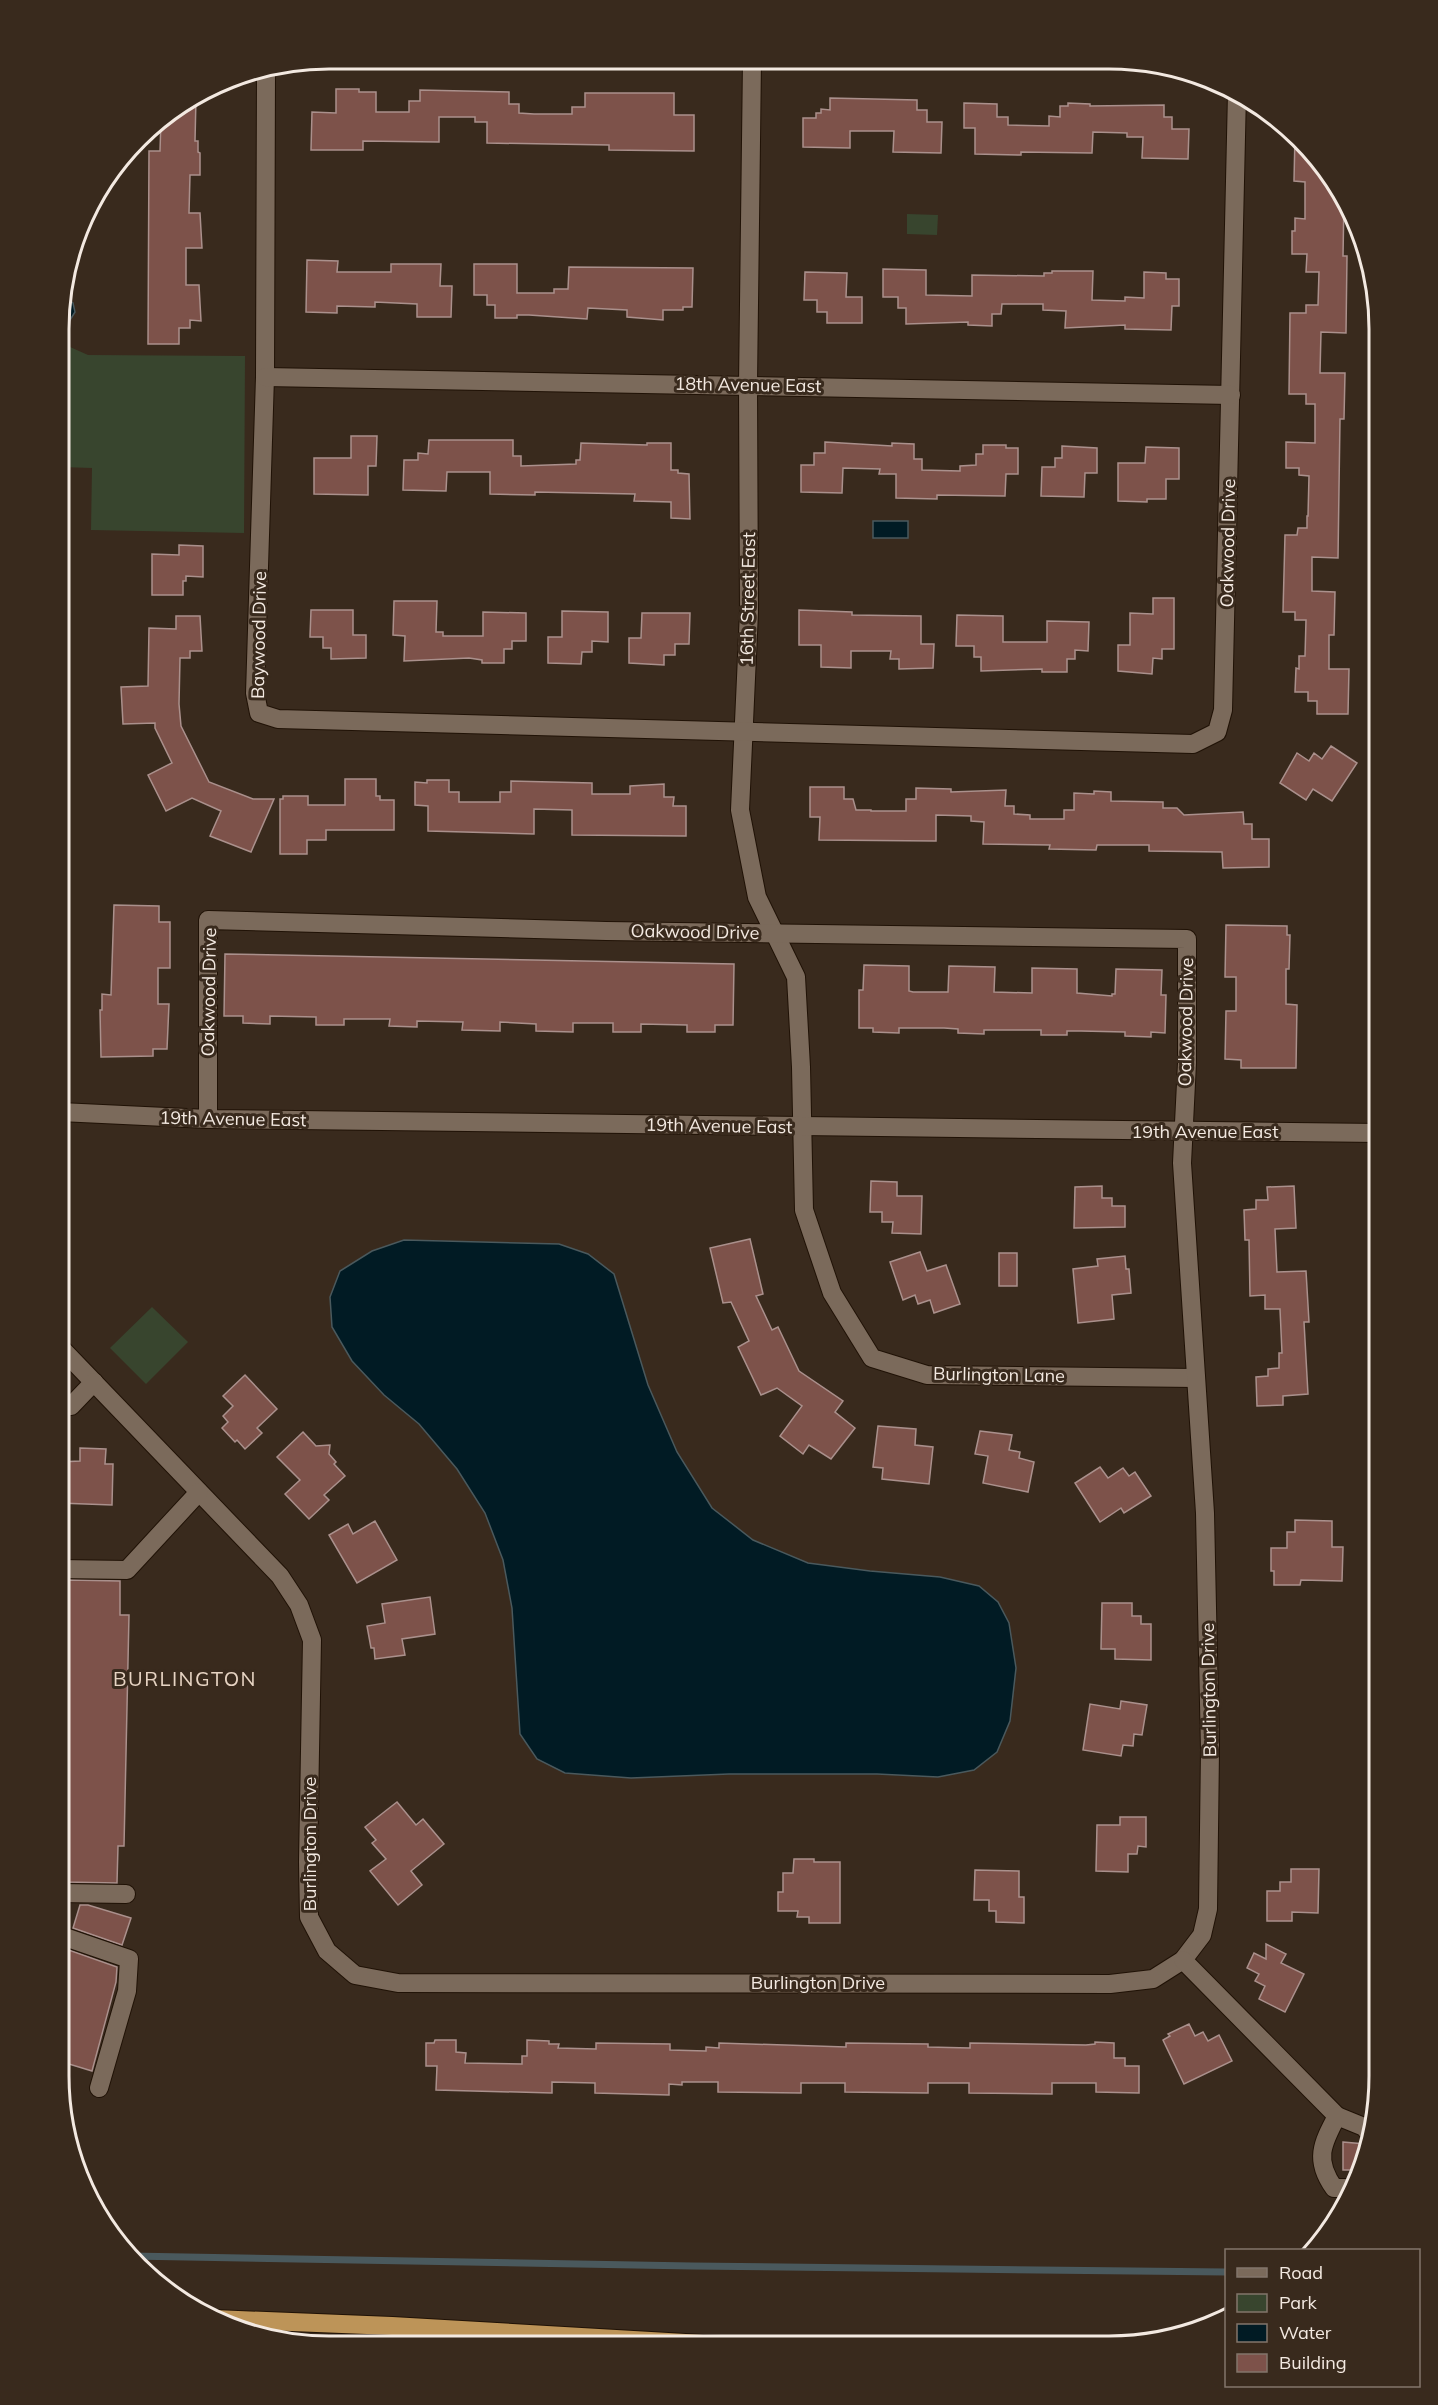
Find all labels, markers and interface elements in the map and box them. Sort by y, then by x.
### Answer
street label: 18th Avenue East [674,372,822,397]
street label: Oakwood Drive [1215,478,1240,608]
street label: 16th Street East [735,532,760,666]
street label: Baywood Drive [246,571,271,699]
street label: Oakwood Drive [630,919,760,944]
street label: Oakwood Drive [196,927,221,1057]
street label: Oakwood Drive [1173,957,1198,1087]
street label: 19th Avenue East [159,1106,307,1131]
street label: 19th Avenue East [645,1113,793,1138]
street label: 19th Avenue East [1132,1120,1278,1143]
street label: Burlington Lane [933,1362,1065,1387]
street label: Burlington Drive [1196,1623,1221,1757]
district label: BURLINGTON [113,1666,257,1691]
street label: Burlington Drive [298,1777,321,1911]
street label: Burlington Drive [751,1971,885,1994]
legend [1225,2249,1420,2387]
text: Road [1279,2261,1323,2284]
text: Park [1279,2291,1318,2314]
text: Water [1279,2321,1332,2344]
text: Building [1279,2351,1347,2374]

